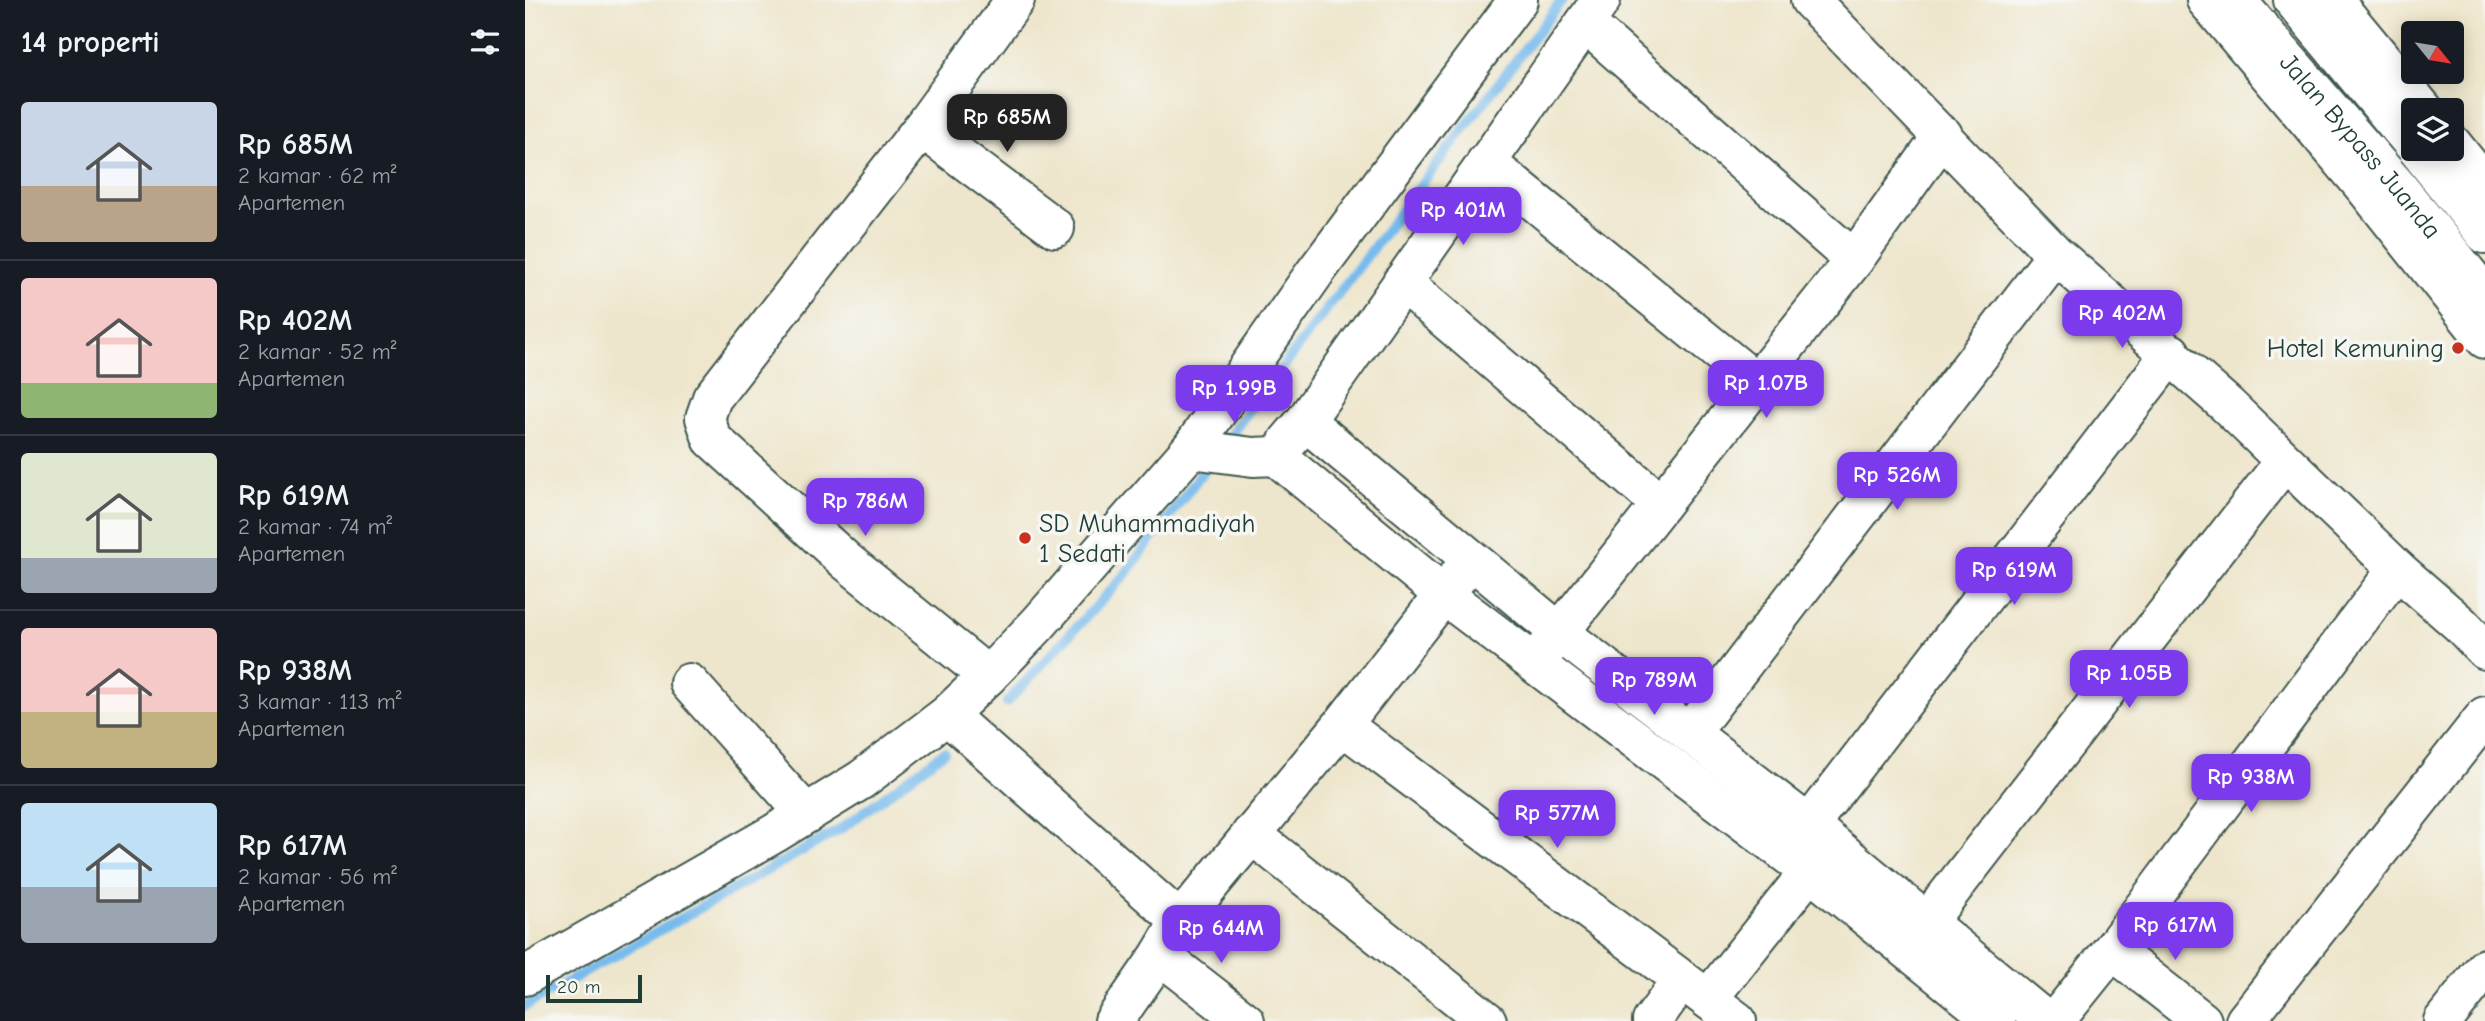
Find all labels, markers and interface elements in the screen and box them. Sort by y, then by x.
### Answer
north arrow [2401,21,2464,84]
map controls [2401,21,2464,161]
icon: filters [466,23,504,61]
text: 14 properti [21,25,160,60]
street label: Jalan Bypass Juanda [2273,48,2447,245]
pin: Rp 685M [942,94,1072,154]
button: layers [2401,98,2464,161]
text: Rp 685M [963,103,1051,130]
text: Rp 685M [238,127,353,162]
icon: home [77,130,161,214]
text: 2 kamar · 62 m² [238,162,397,189]
pin: Rp 401M [1398,188,1528,247]
text: Apartemen [238,189,345,216]
text: Rp 401M [1420,196,1506,223]
pin: Rp 402M [2057,290,2187,350]
text: Rp 402M [2078,299,2166,326]
text: Rp 402M [238,303,352,338]
icon: home [77,306,161,390]
place label: Hotel Kemuning [2267,334,2444,364]
text: 2 kamar · 52 m² [238,338,397,365]
marker: Hotel Kemuning [2450,340,2466,356]
pin: Rp 1.07B [1694,360,1838,420]
text: Apartemen [238,365,345,392]
pin: Rp 1.99B [1162,366,1306,425]
text: Rp 1.07B [1724,369,1808,396]
text: Rp 1.99B [1192,374,1276,401]
pin: Rp 526M [1832,452,1962,512]
text: Rp 526M [1853,461,1941,488]
text: Rp 619M [238,478,349,513]
pin: Rp 786M [800,478,930,538]
icon: home [77,481,161,565]
text: Rp 786M [822,487,908,514]
place label: SD Muhammadiyah 1 Sedati [1039,509,1256,569]
text: 2 kamar · 74 m² [238,513,392,540]
marker: SD Muhammadiyah 1 Sedati [1017,530,1033,546]
text: Apartemen [238,540,345,567]
pin: Rp 619M [1949,548,2079,607]
text: Rp 619M [1971,556,2057,583]
pin: Rp 1.05B [2057,650,2201,710]
text: Rp 938M [238,653,352,688]
icon: home [77,656,161,740]
pin: Rp 789M [1589,658,1719,717]
text: Rp 1.05B [2086,659,2172,686]
text: Rp 789M [1611,666,1697,693]
text: 3 kamar · 113 m² [238,688,402,715]
text: Apartemen [238,715,345,742]
pin: Rp 938M [2186,754,2316,814]
text: Rp 938M [2207,763,2295,790]
pin: Rp 577M [1492,790,1622,850]
text: Rp 577M [1514,799,1600,826]
text: Rp 617M [238,828,347,863]
icon: home [77,831,161,915]
text: 2 kamar · 56 m² [238,863,397,890]
text: Apartemen [238,890,345,917]
pin: Rp 617M [2110,902,2240,962]
pin: Rp 644M [1156,906,1286,965]
text: Rp 617M [2133,911,2217,938]
text: Rp 644M [1178,914,1264,941]
scale bar [546,972,642,1004]
text: 20 m [557,976,601,998]

